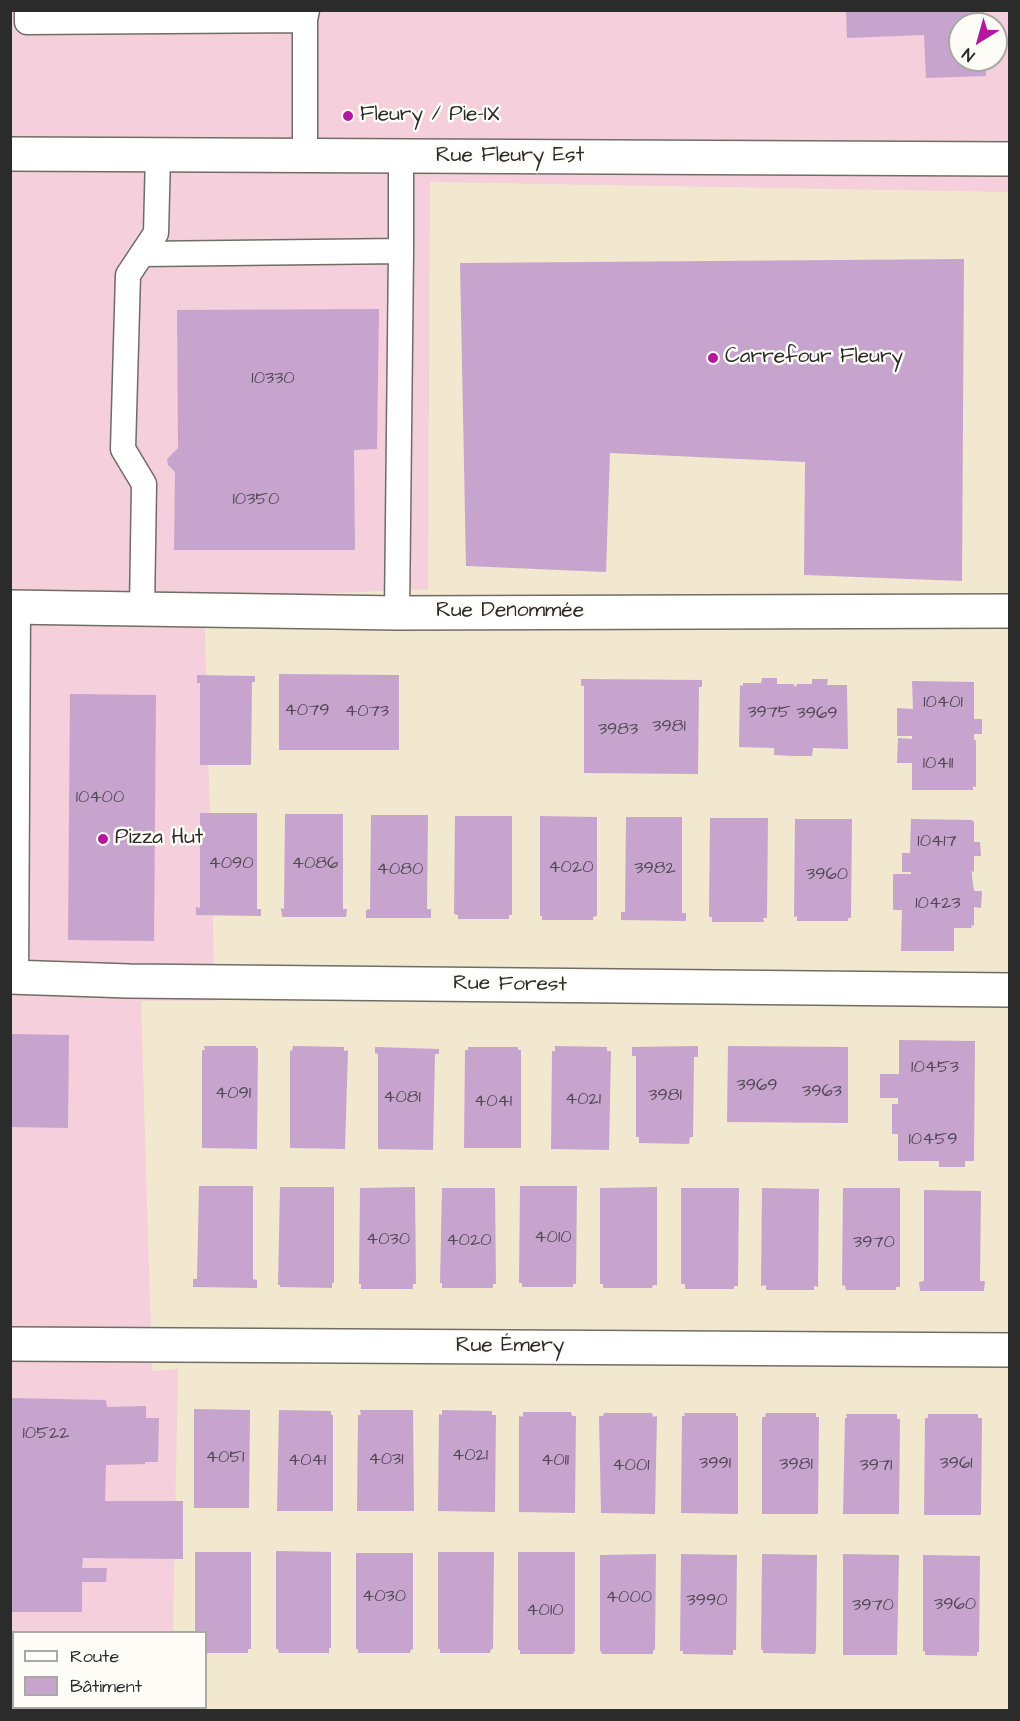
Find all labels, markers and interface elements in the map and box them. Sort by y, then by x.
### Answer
north arrow [948,12,1008,72]
text: N [958,43,979,67]
place label: Fleury / Pie-IX [360,103,500,129]
marker: Fleury / Pie-IX [341,109,355,123]
street label: Rue Fleury Est [436,144,584,170]
place label: Carrefour Fleury [725,345,903,371]
marker: Carrefour Fleury [706,351,720,365]
house number: 10330 [251,368,295,390]
house number: 10350 [233,489,279,511]
street label: Rue Denommée [436,599,584,625]
house number: 10401 [923,692,963,714]
house number: 4079 [285,700,329,722]
house number: 4073 [345,701,389,723]
house number: 3975 [747,702,791,724]
house number: 3969 [797,703,837,725]
house number: 3981 [652,716,686,738]
house number: 3983 [598,719,638,741]
house number: 10411 [923,753,953,775]
house number: 10400 [76,787,124,809]
place label: Pizza Hut [115,826,203,852]
house number: 10417 [917,831,957,853]
marker: Pizza Hut [96,832,110,846]
house number: 4090 [208,853,254,875]
house number: 4086 [292,853,338,875]
house number: 4020 [548,857,594,879]
house number: 3982 [634,858,676,880]
house number: 4080 [377,859,423,881]
house number: 3960 [806,864,848,886]
house number: 10423 [915,893,961,915]
street label: Rue Forest [453,971,567,999]
house number: 10453 [911,1057,959,1079]
house number: 3969 [737,1075,777,1097]
house number: 3963 [802,1081,842,1103]
house number: 4091 [215,1083,251,1105]
house number: 3981 [648,1085,682,1107]
house number: 4081 [383,1087,421,1109]
house number: 4021 [565,1089,601,1111]
house number: 4041 [474,1091,512,1113]
house number: 10459 [909,1129,957,1151]
house number: 4010 [534,1227,572,1249]
house number: 4030 [366,1229,410,1251]
house number: 4020 [446,1230,492,1252]
house number: 3970 [853,1232,895,1254]
street label: Rue Émery [456,1334,564,1360]
house number: 10522 [22,1423,70,1445]
house number: 4021 [452,1445,488,1467]
house number: 4051 [206,1447,244,1469]
house number: 4031 [368,1449,404,1471]
house number: 4041 [288,1450,326,1472]
house number: 4011 [541,1450,569,1472]
house number: 3991 [699,1453,731,1475]
house number: 3961 [940,1453,972,1475]
house number: 3981 [779,1454,813,1476]
house number: 4001 [612,1455,650,1477]
house number: 3971 [860,1455,892,1477]
house number: 4030 [362,1586,406,1608]
house number: 4000 [606,1587,652,1609]
house number: 3990 [686,1590,728,1612]
house number: 3960 [934,1594,976,1616]
house number: 3970 [852,1595,894,1617]
house number: 4010 [526,1600,564,1622]
legend [12,1631,207,1709]
text: Route [70,1644,119,1669]
text: Bâtiment [70,1674,142,1699]

